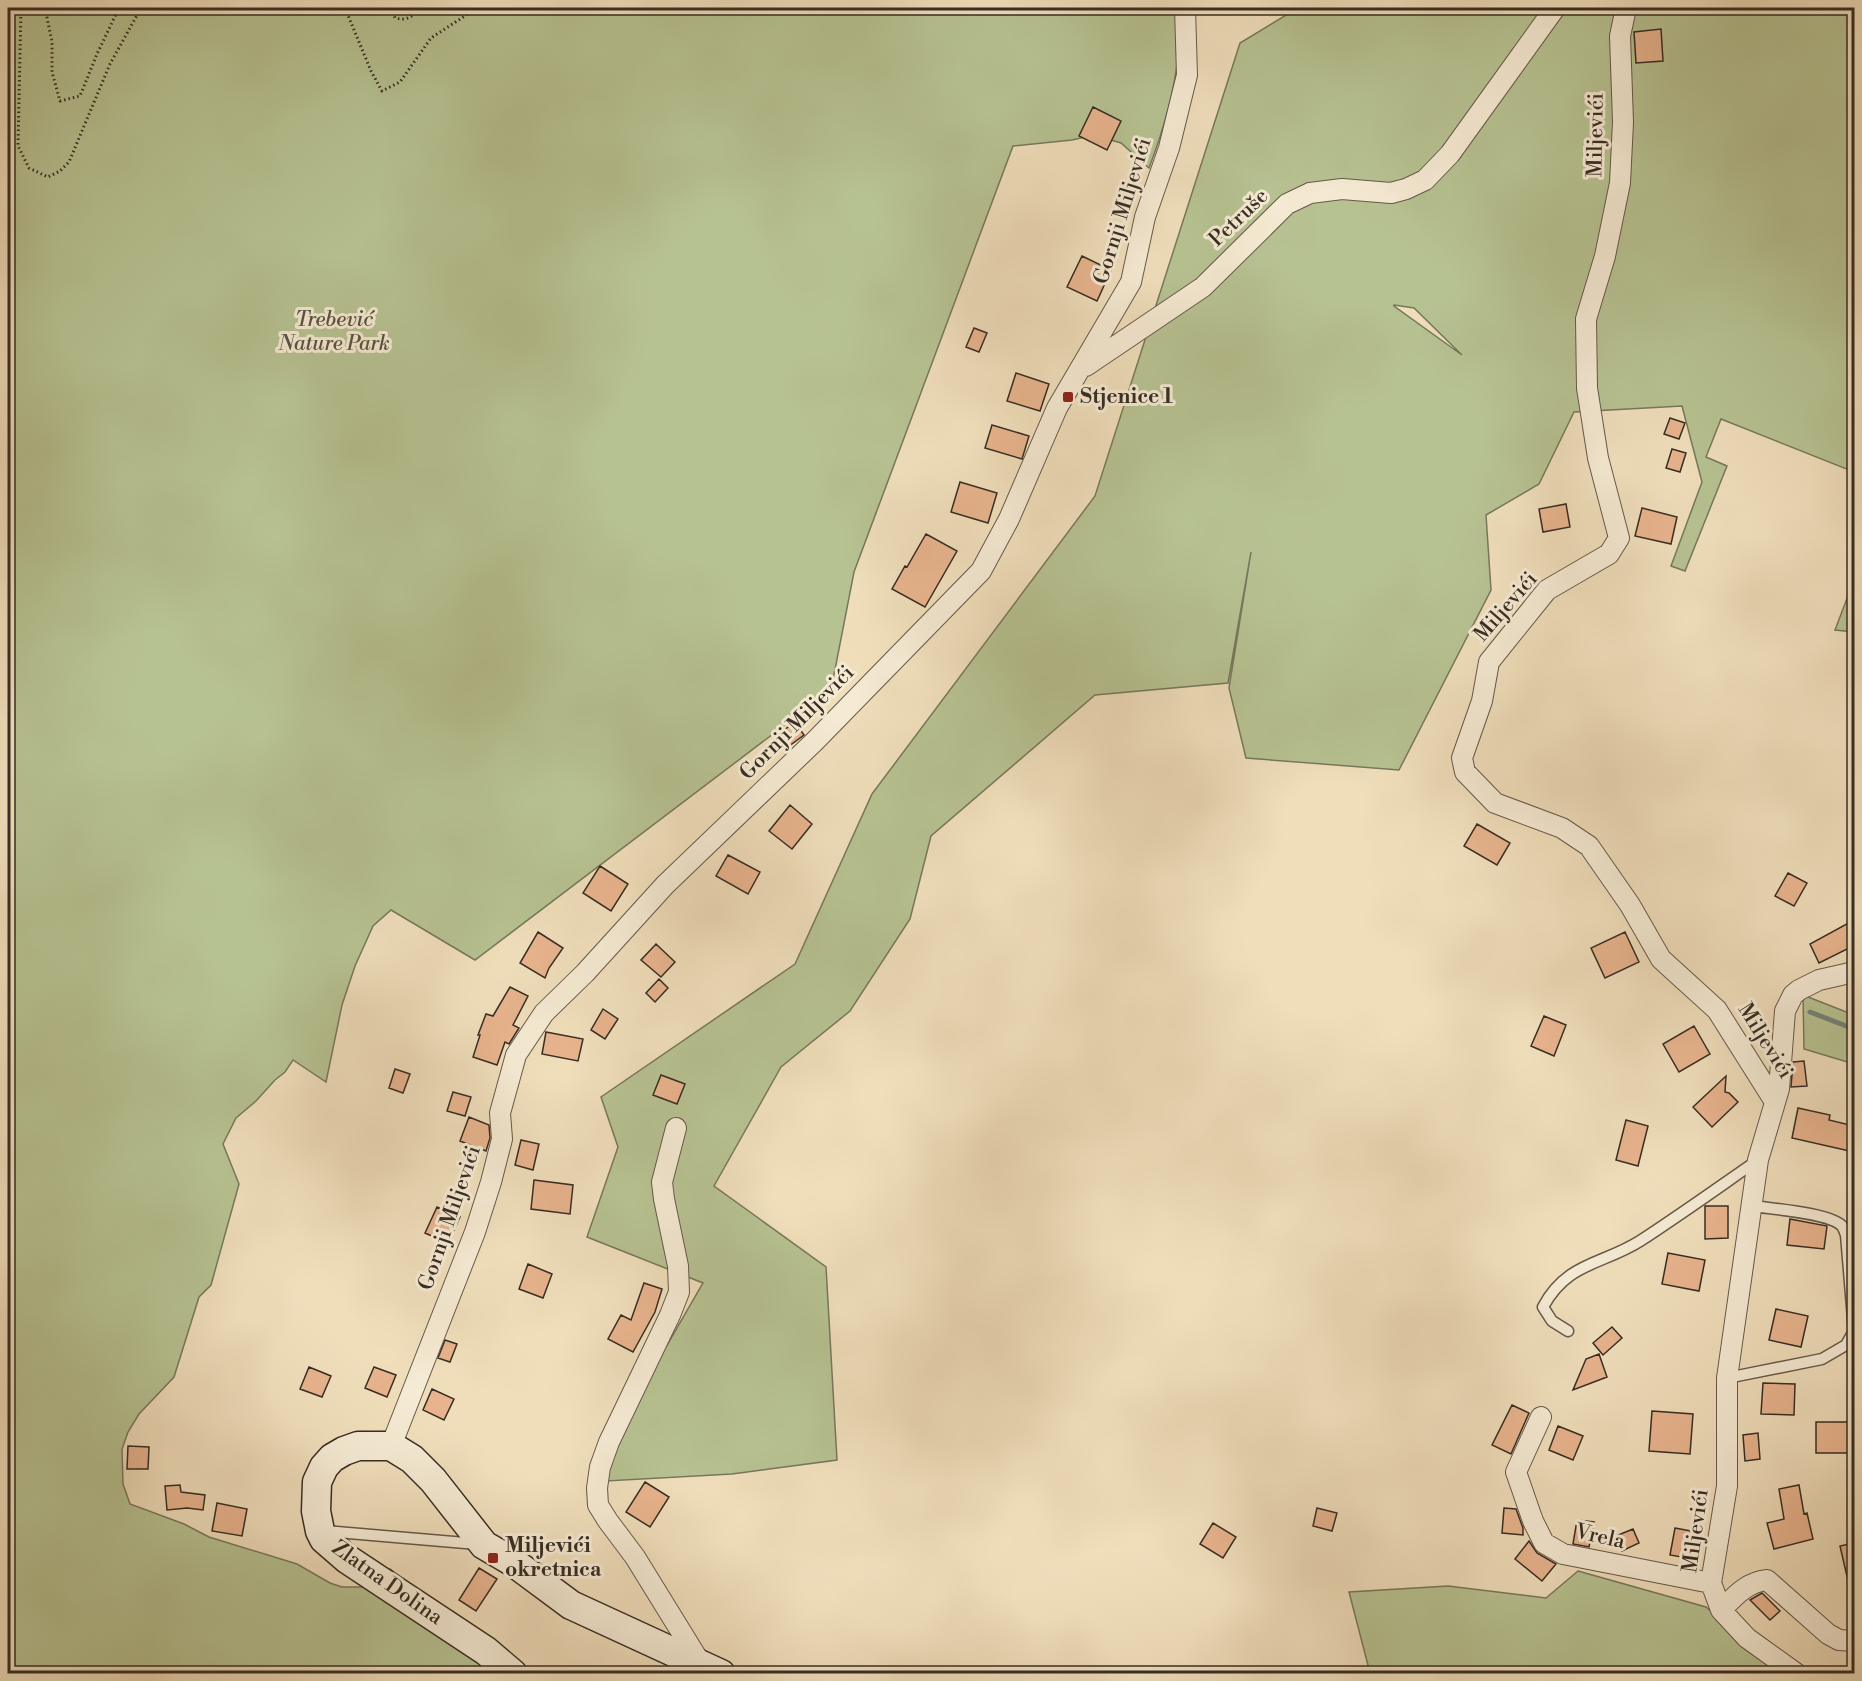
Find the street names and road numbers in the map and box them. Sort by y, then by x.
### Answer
street label: Miljevići [1582,93,1610,177]
street label: Gornji Miljevići [1088,135,1158,287]
street label: Petruše [1204,183,1274,253]
street label: Miljevići [1469,567,1543,647]
street label: Gornji Miljevići [734,660,860,786]
street label: Miljevići [1732,998,1798,1084]
street label: Gornji Miljevići [413,1142,487,1294]
street label: Miljevići [1677,1487,1715,1574]
street label: Vrela [1572,1518,1628,1555]
street label: Zlatna Dolina [326,1535,448,1631]

